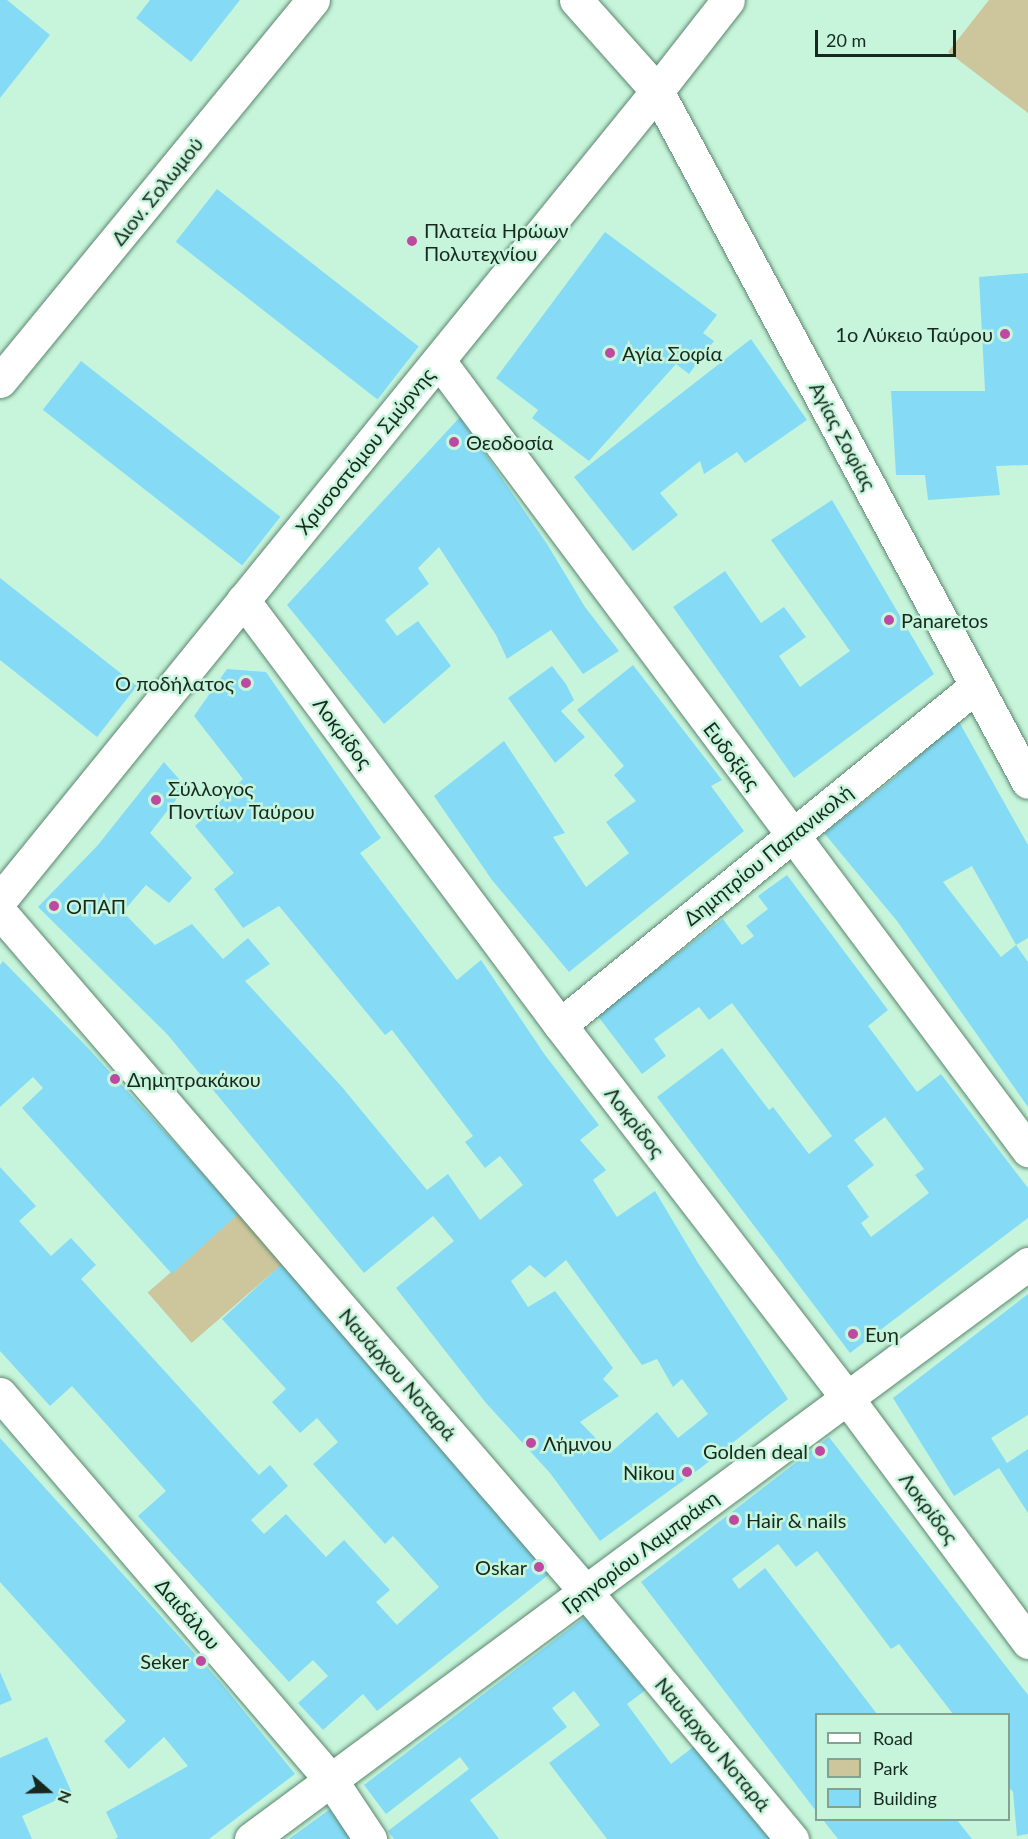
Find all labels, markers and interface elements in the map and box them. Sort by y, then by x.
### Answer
scale bar [818,18,959,56]
text: 20 m [826,29,866,51]
street label: Διον. Σολωμού [106,132,208,250]
place label: Πλατεία Ηρώων Πολυτεχνίου [424,218,569,265]
marker: Πλατεία Ηρώων Πολυτεχνίου [405,234,419,248]
place label: 1ο Λύκειο Ταύρου [834,322,993,346]
marker: 1ο Λύκειο Ταύρου [998,327,1012,341]
place label: Αγία Σοφία [622,341,722,365]
marker: Αγία Σοφία [603,346,617,360]
street label: Χρυσοστόμου Σμύρνης [290,363,440,539]
street label: Αγίας Σοφίας [805,378,881,494]
place label: Θεοδοσία [466,430,553,454]
marker: Θεοδοσία [447,435,461,449]
place label: Panaretos [901,608,988,632]
marker: Panaretos [882,613,896,627]
place label: Ο ποδήλατος [115,671,234,695]
marker: Ο ποδήλατος [239,676,253,690]
street label: Λοκρίδος [308,693,378,773]
street label: Ευδοξίας [699,717,765,795]
place label: Σύλλογος Ποντίων Ταύρου [168,777,315,824]
street label: Δημητρίου Παπανικολή [679,779,857,931]
marker: Σύλλογος Ποντίων Ταύρου [149,793,163,807]
place label: ΟΠΑΠ [66,894,126,918]
marker: ΟΠΑΠ [47,899,61,913]
place label: Δημητρακάκου [127,1067,261,1091]
marker: Δημητρακάκου [108,1072,122,1086]
street label: Λοκρίδος [600,1082,670,1162]
street label: Ναυάρχου Νοταρά [334,1303,462,1445]
place label: Ευη [865,1322,899,1346]
marker: Ευη [846,1327,860,1341]
place label: Λήμνου [543,1431,612,1455]
marker: Λήμνου [524,1436,538,1450]
place label: Golden deal [703,1439,808,1463]
marker: Golden deal [813,1444,827,1458]
place label: Nikou [623,1460,675,1484]
marker: Nikou [680,1465,694,1479]
street label: Λοκρίδος [894,1468,964,1548]
street label: Γρηγορίου Λαμπράκη [557,1485,723,1619]
place label: Hair & nails [746,1508,847,1532]
marker: Hair & nails [727,1513,741,1527]
place label: Oskar [475,1555,527,1579]
marker: Oskar [532,1560,546,1574]
street label: Δαιδάλου [151,1574,225,1654]
place label: Seker [140,1649,189,1673]
marker: Seker [194,1654,208,1668]
street label: Ναυάρχου Νοταρά [650,1672,776,1816]
legend [815,1713,1010,1821]
text: Road [873,1727,913,1749]
text: Park [873,1757,908,1779]
north arrow [18,1761,78,1821]
text: Building [873,1787,937,1809]
text: N [54,1788,76,1806]

